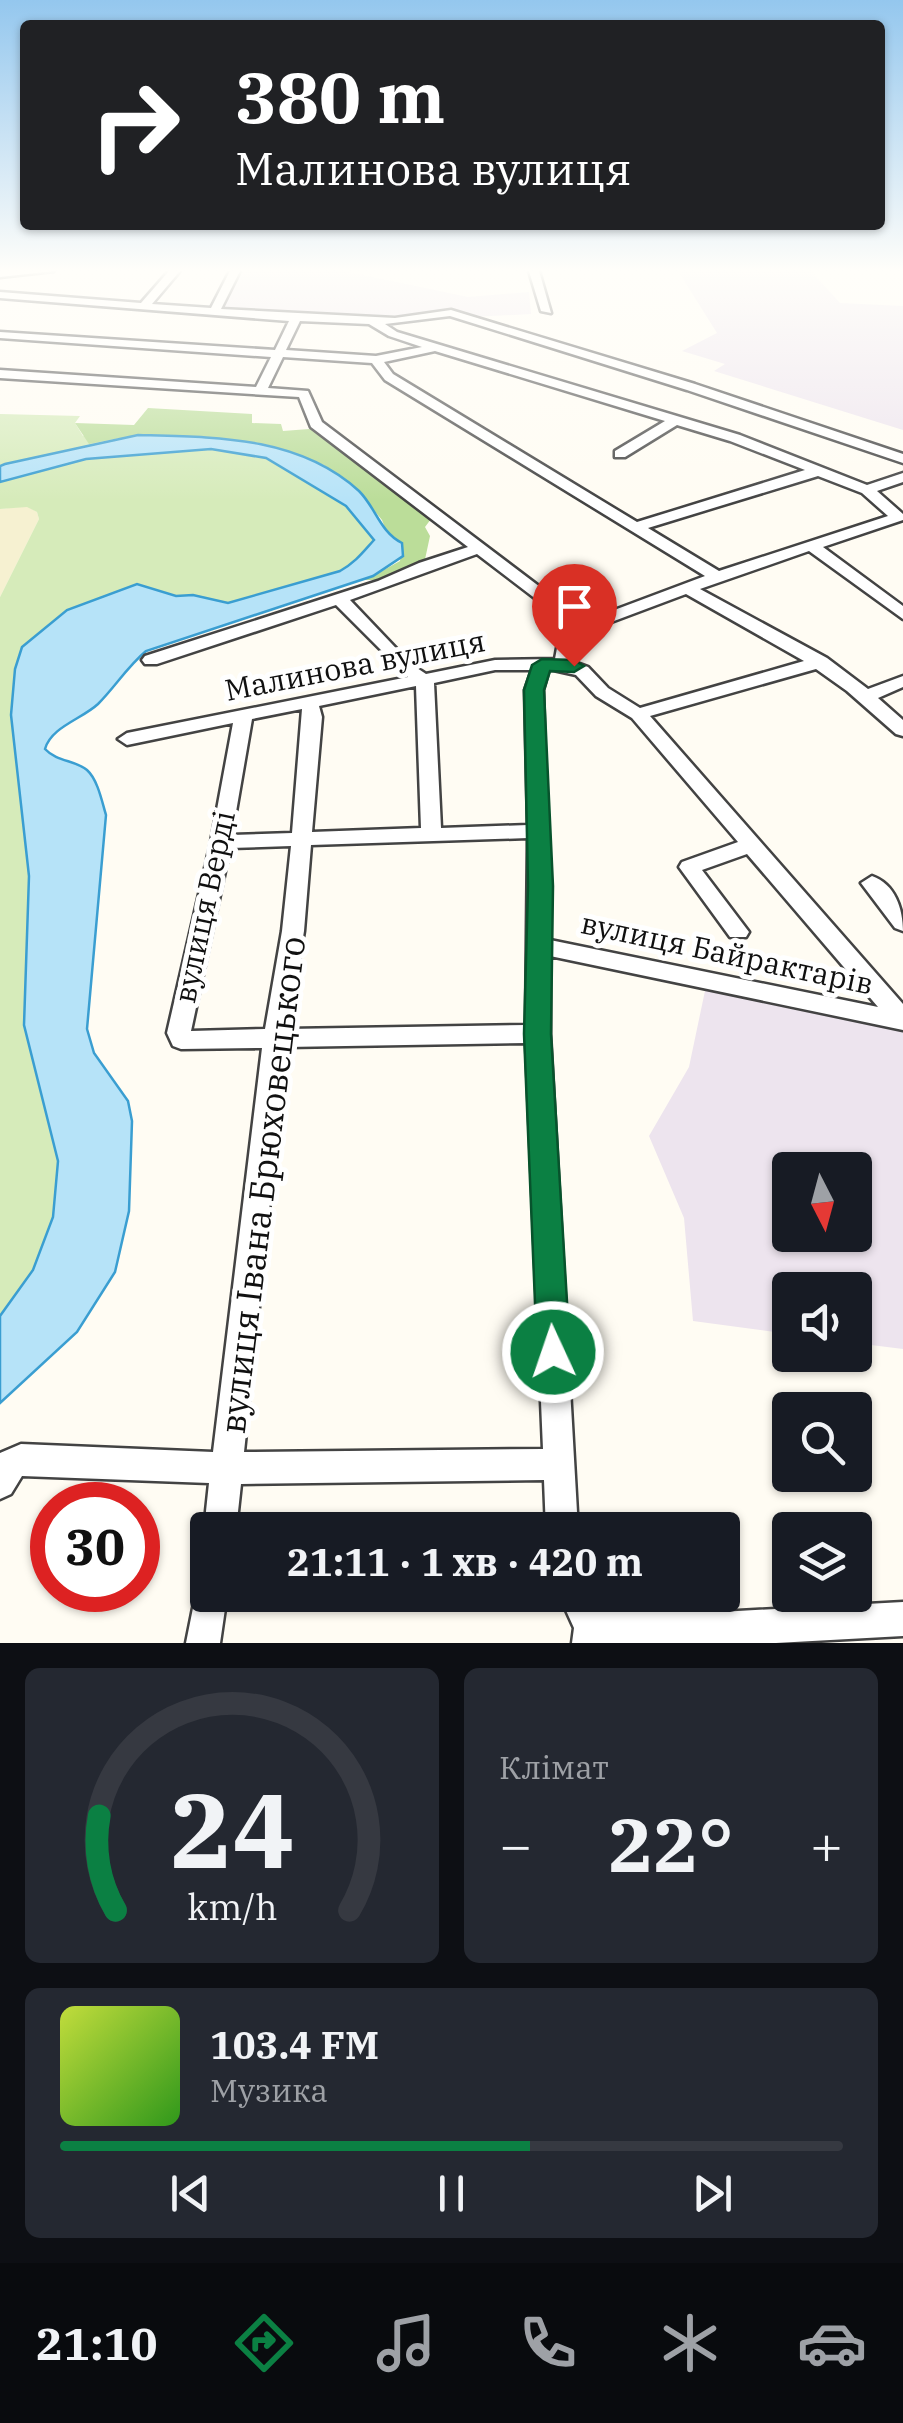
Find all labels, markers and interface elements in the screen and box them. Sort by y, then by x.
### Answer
text: 380 m [235,51,445,142]
icon: right [70,60,200,190]
text: Малинова вулиця [235,139,631,197]
pin [532,564,617,667]
icon: arrive [547,579,602,634]
street label: Малинова вулиця [221,620,488,709]
street label: вулиця Верді [164,807,243,1006]
street label: вулиця Байрактарів [578,903,877,1003]
street label: вулиця Івана Брюховецького [209,933,315,1436]
north arrow [772,1152,872,1252]
map controls [772,1152,872,1612]
button: sound [772,1272,872,1372]
position arrow [501,1300,605,1404]
button: search [772,1392,872,1492]
speed limit sign: 30 [30,1482,160,1612]
button: layers [772,1512,872,1612]
text: 21:11 · 1 хв · 420 m [287,1537,643,1586]
text: Клімат [499,1746,609,1788]
text: 24 [170,1761,294,1897]
text: 22° [608,1795,734,1893]
text: − [499,1809,532,1880]
text: + [810,1809,843,1880]
text: km/h [187,1883,277,1930]
text: 103.4 FM [210,2020,379,2069]
text: Музика [210,2069,328,2111]
icon: previous [163,2166,218,2221]
icon: pause [424,2166,479,2221]
icon: next [685,2166,740,2221]
icon: directions [229,2308,299,2378]
icon: music [371,2308,441,2378]
icon: phone [513,2308,583,2378]
icon: climate [655,2308,725,2378]
icon: car [797,2308,867,2378]
text: 21:10 [36,2314,158,2372]

